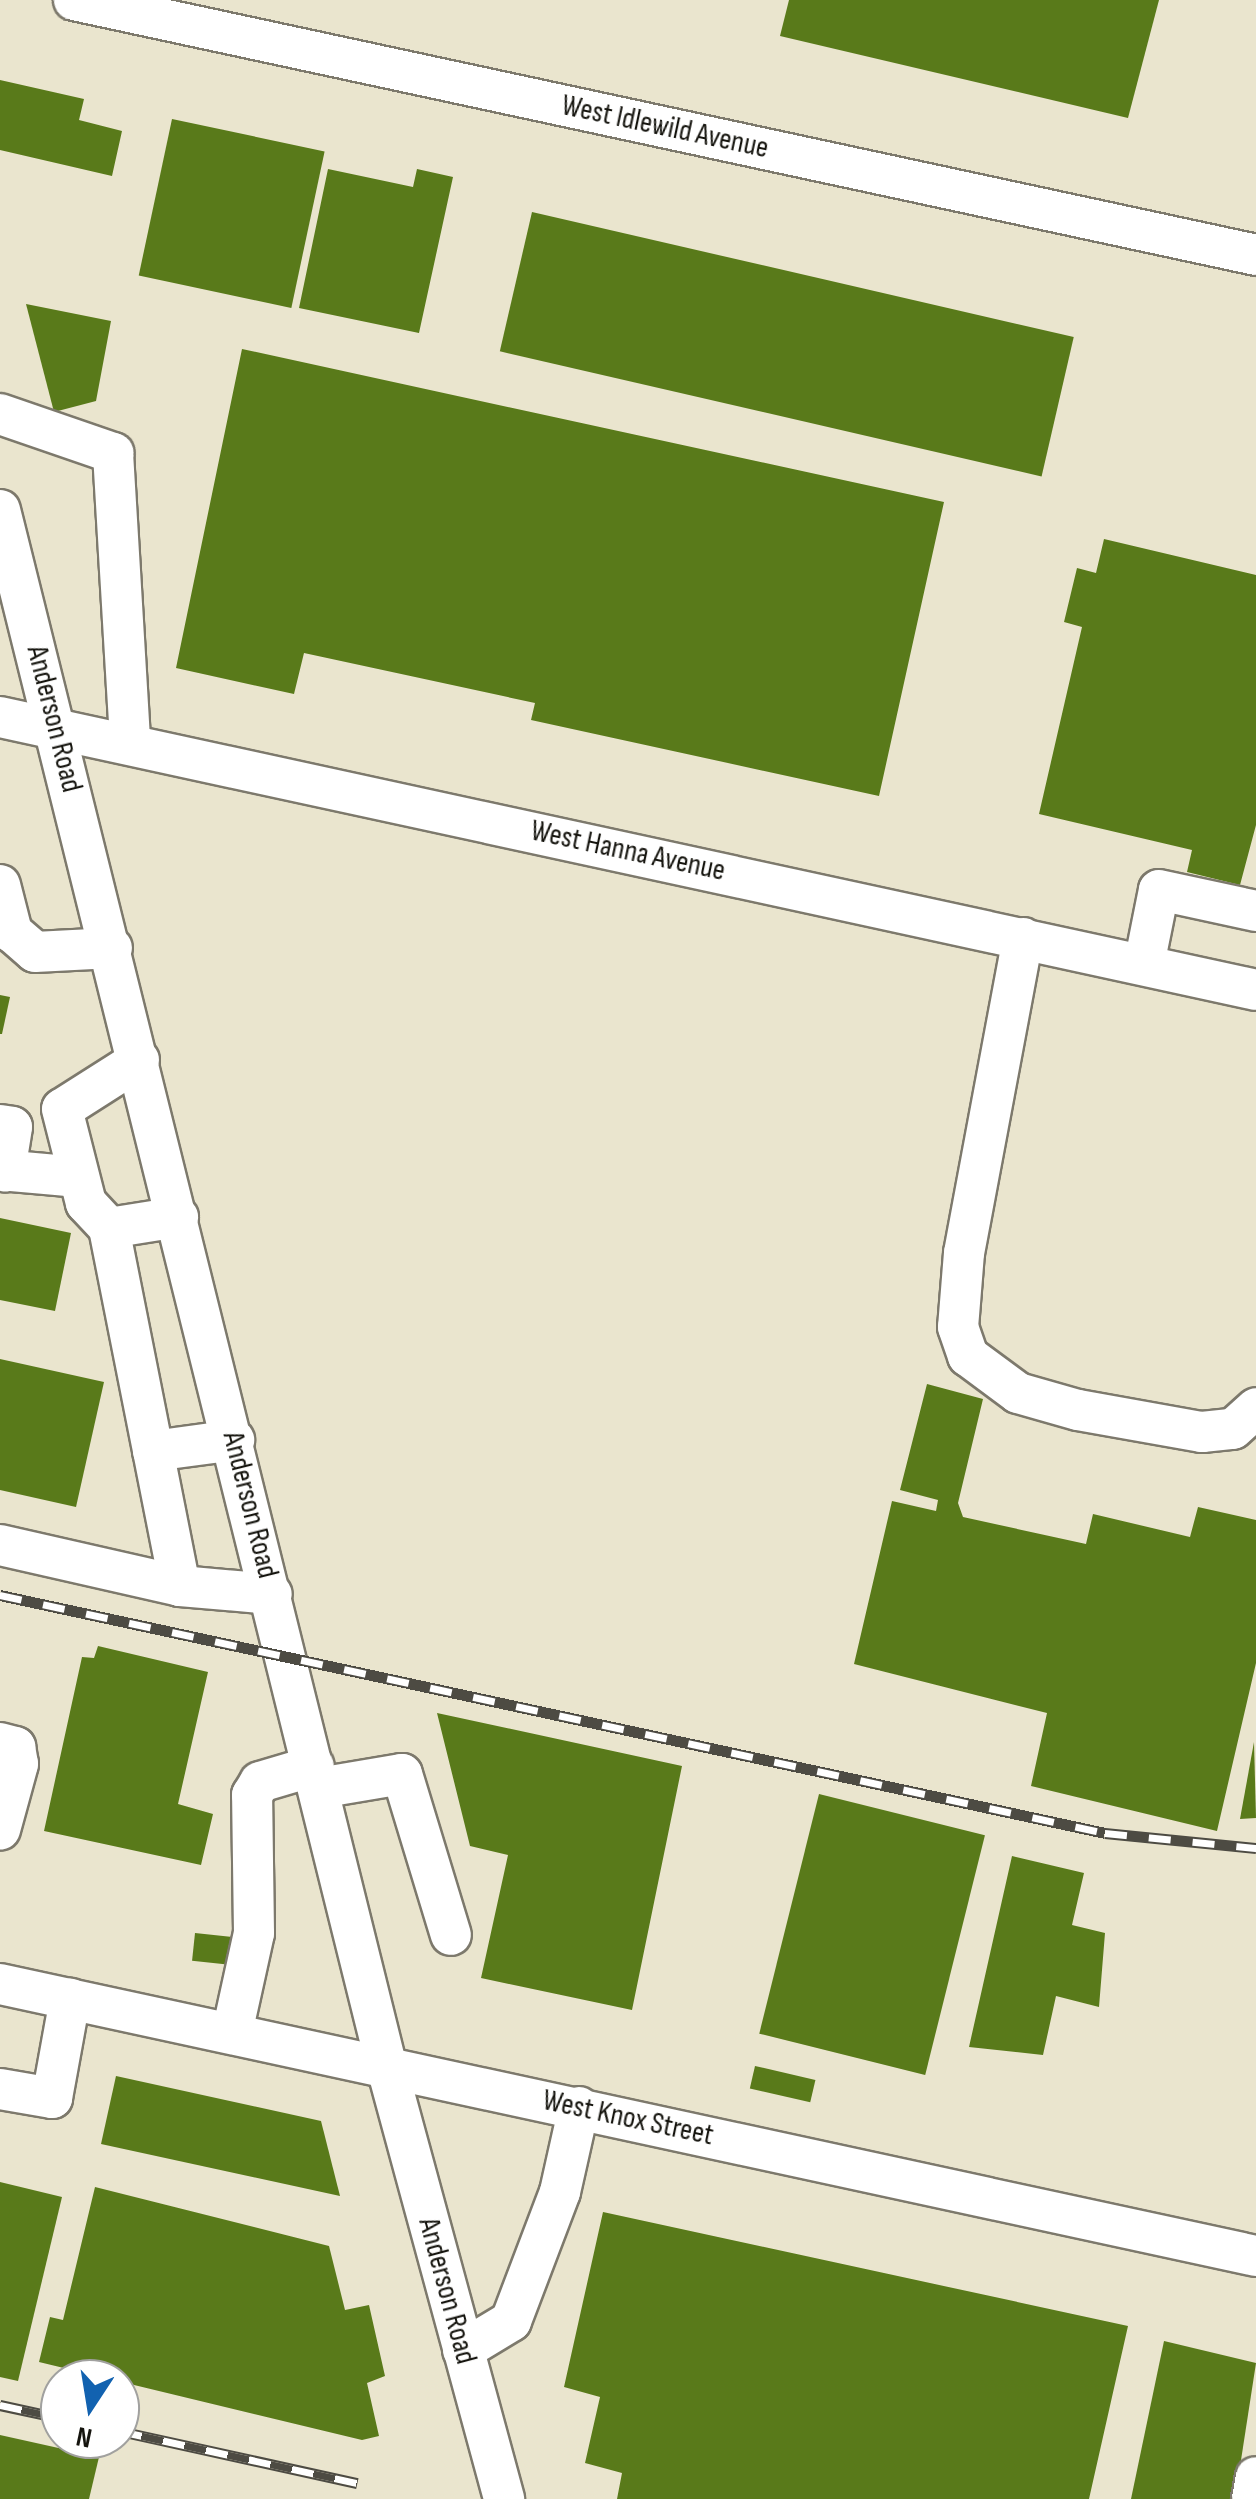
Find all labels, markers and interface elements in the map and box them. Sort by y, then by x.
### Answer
street label: West Idlewild Avenue [558,88,772,166]
street label: Anderson Road [18,642,90,796]
street label: West Hanna Avenue [527,813,729,889]
street label: Anderson Road [214,1428,286,1582]
street label: West Knox Street [539,2082,717,2154]
street label: Anderson Road [410,2214,484,2368]
north arrow [40,2359,140,2459]
text: N [73,2419,95,2455]

